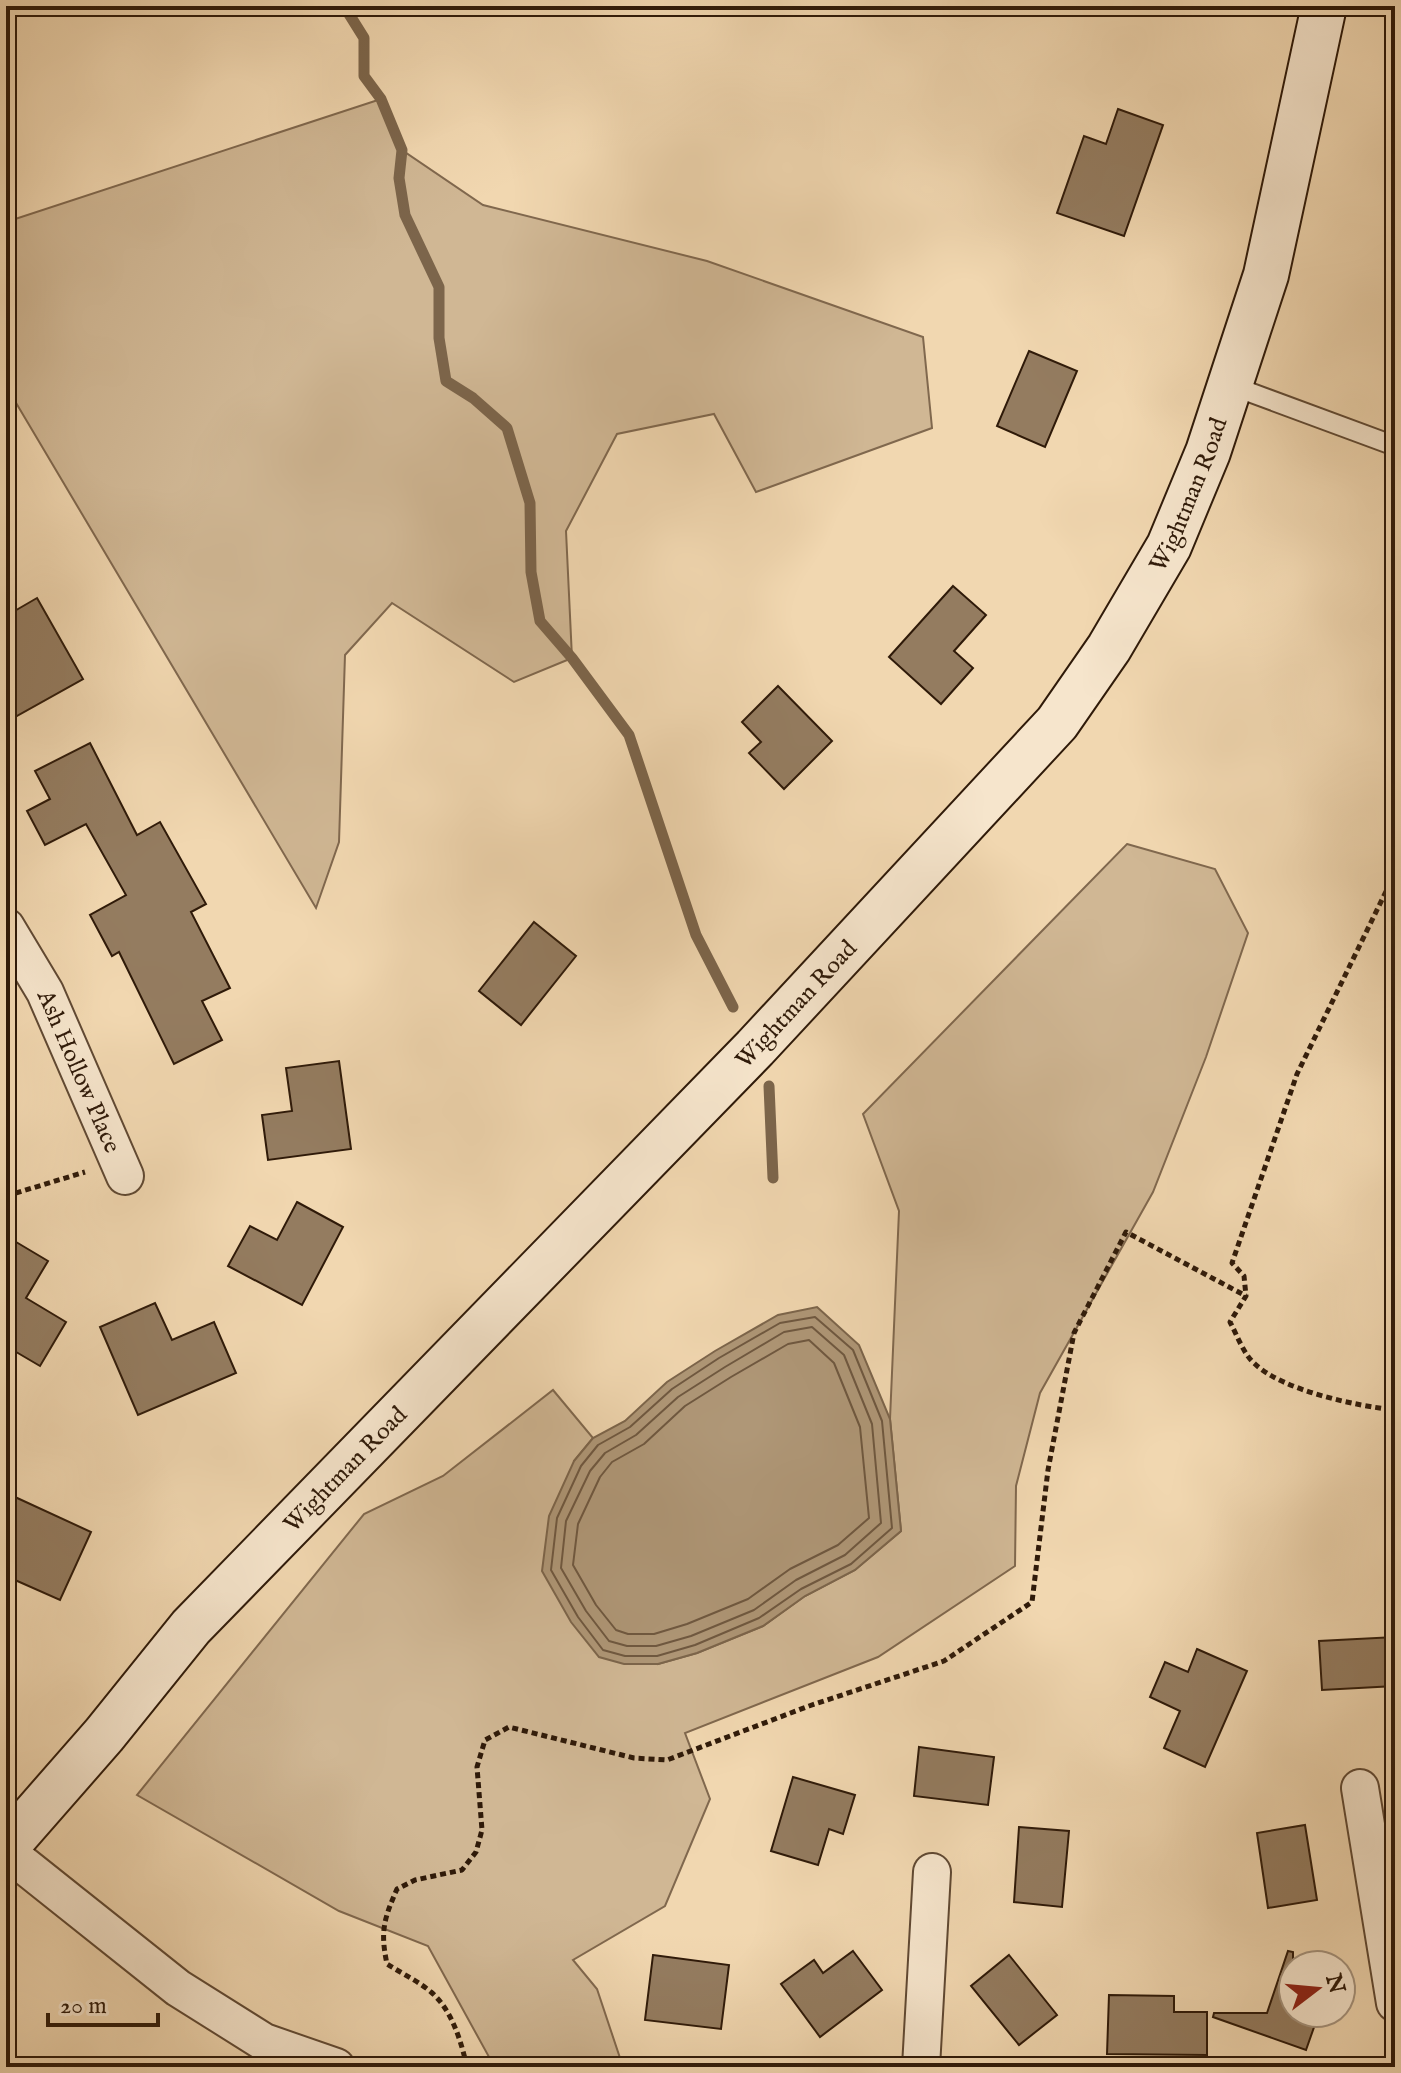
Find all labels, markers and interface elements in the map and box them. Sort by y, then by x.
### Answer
street label: Wightman Road [1143,414,1235,578]
street label: Wightman Road [730,934,865,1076]
street label: Ash Hollow Place [29,984,127,1158]
street label: Wightman Road [277,1400,415,1540]
north arrow [1277,1949,1357,2029]
text: N [1318,1970,1350,1997]
scale bar [48,1977,158,2027]
text: 20 m [60,1991,107,2022]

